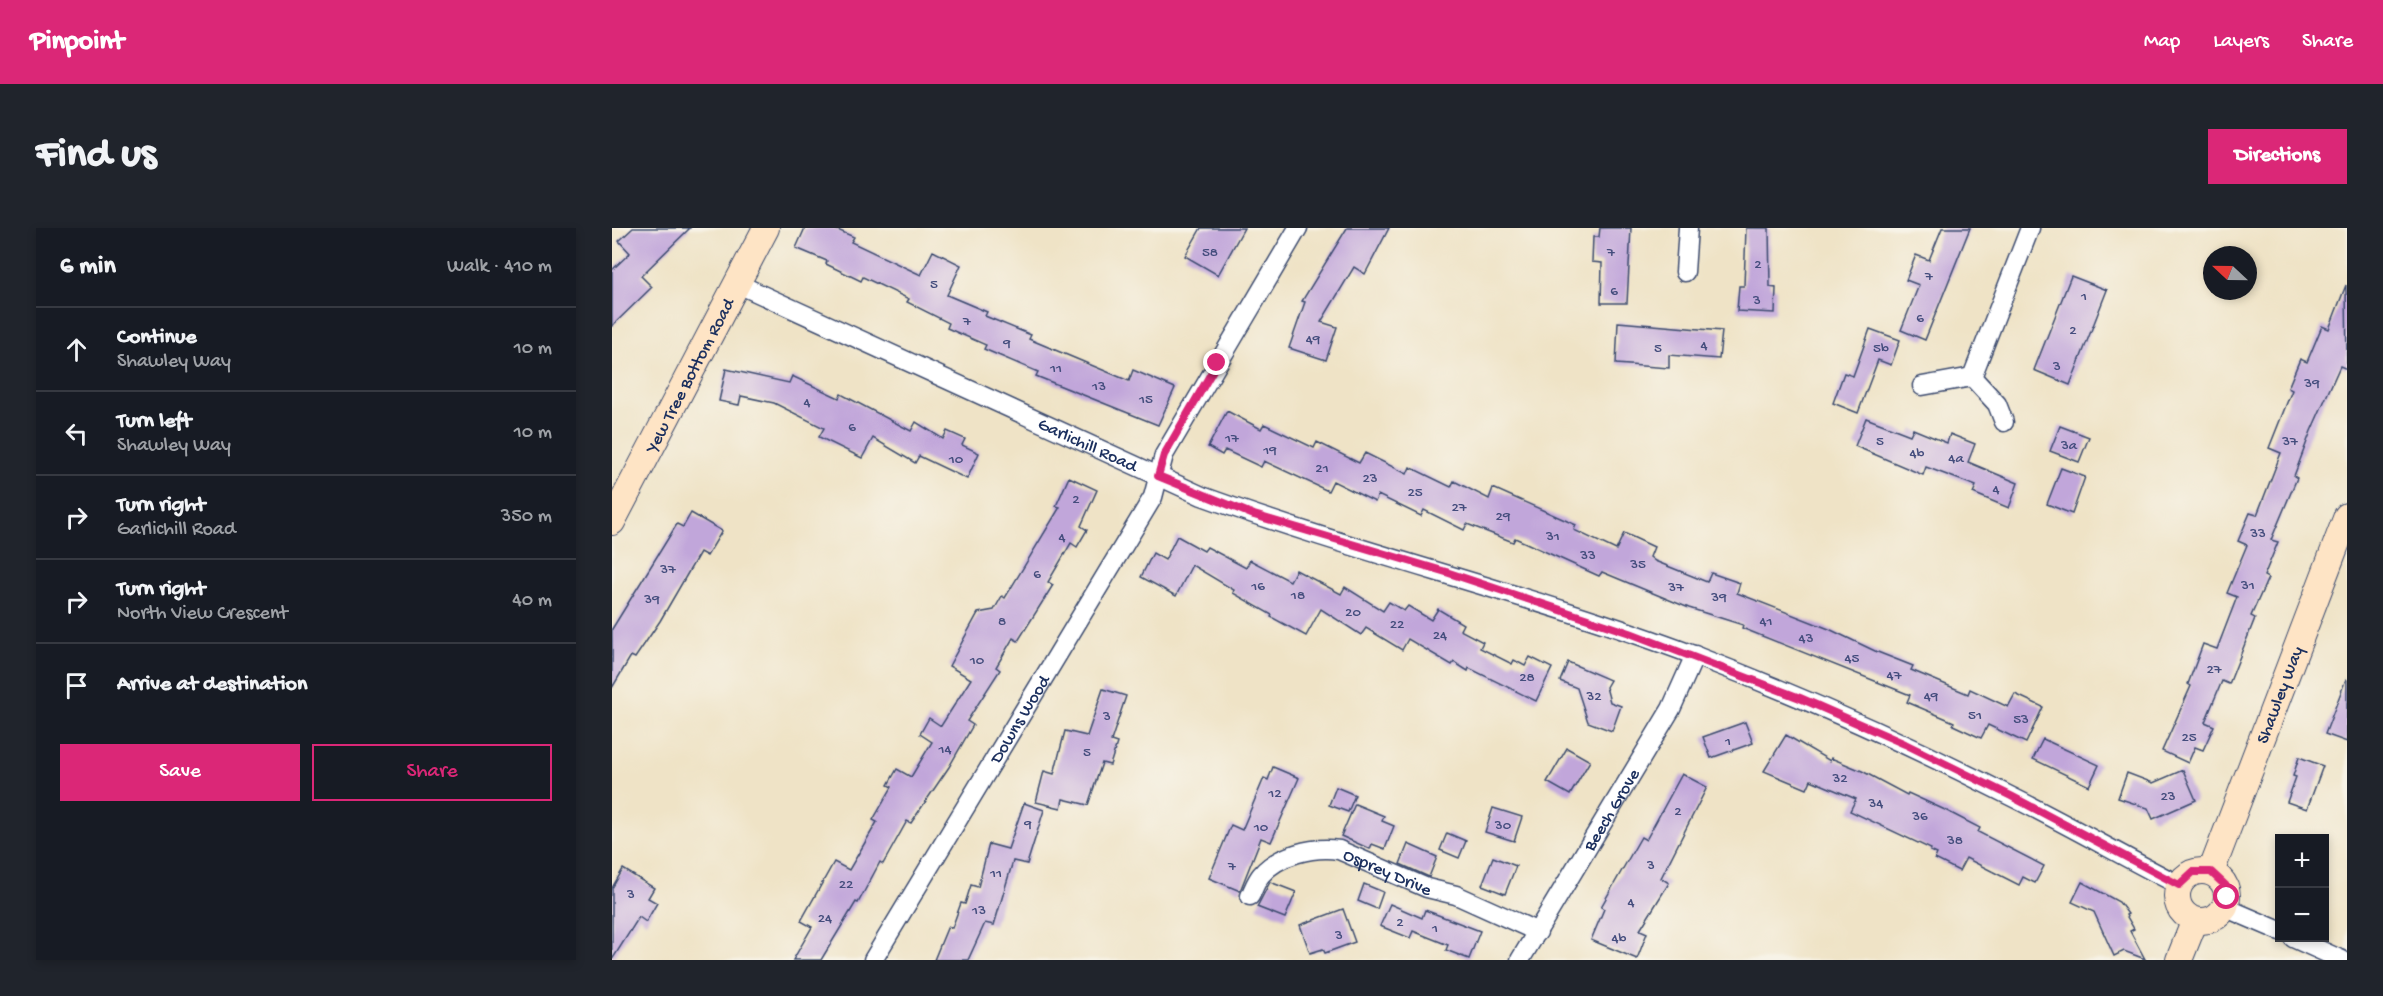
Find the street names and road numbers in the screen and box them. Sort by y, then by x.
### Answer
street label: Yew Tree Bottom Road [641,294,741,459]
street label: Garlichill Road [1034,414,1141,479]
street label: Shawley Way [2253,644,2309,747]
street label: Downs Wood [986,671,1056,769]
street label: Beech Grove [1580,765,1646,856]
street label: Osprey Drive [1339,845,1435,902]

